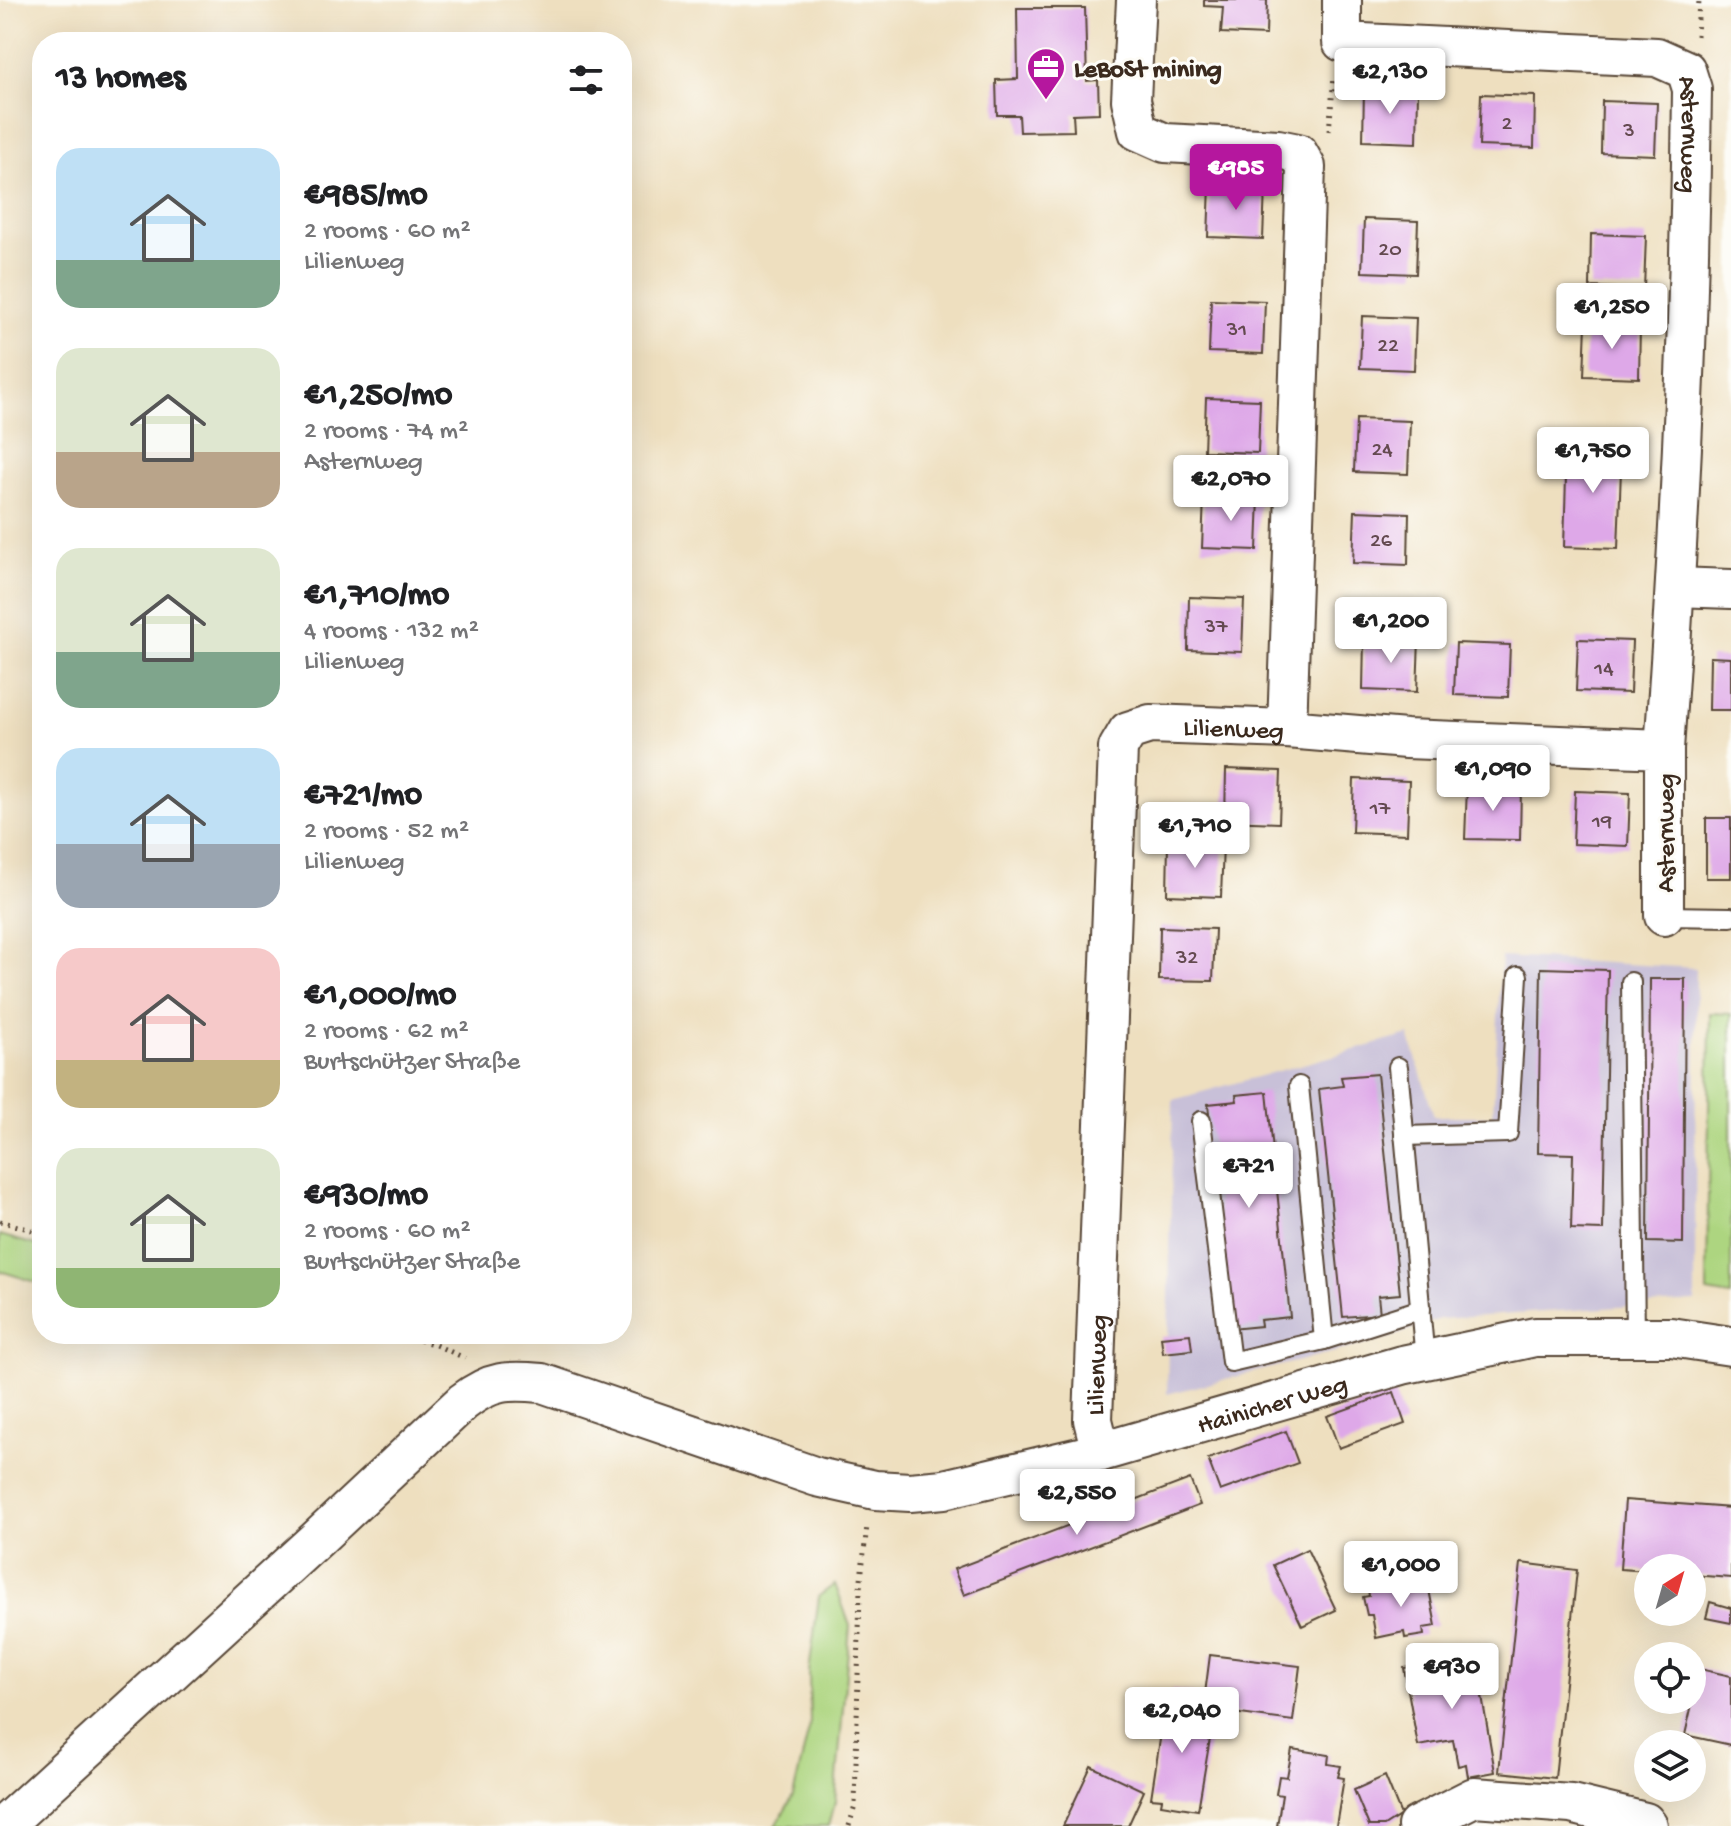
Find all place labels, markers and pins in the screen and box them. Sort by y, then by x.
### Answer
office icon: LeBoSt mining [1025,46,1067,101]
pin: €2,130 [1325,48,1455,116]
place label: LeBoSt mining [1074,56,1222,87]
pin: €985 [1189,144,1283,212]
pin: €1,250 [1547,283,1677,351]
pin: €1,750 [1528,427,1658,495]
pin: €2,070 [1166,455,1296,523]
pin: €1,200 [1326,597,1456,665]
pin: €1,090 [1428,745,1558,813]
pin: €1,710 [1130,802,1260,870]
pin: €721 [1202,1142,1296,1210]
pin: €2,550 [1012,1469,1142,1537]
pin: €1,000 [1336,1541,1466,1609]
pin: €930 [1405,1643,1499,1711]
pin: €2,040 [1117,1687,1247,1755]

